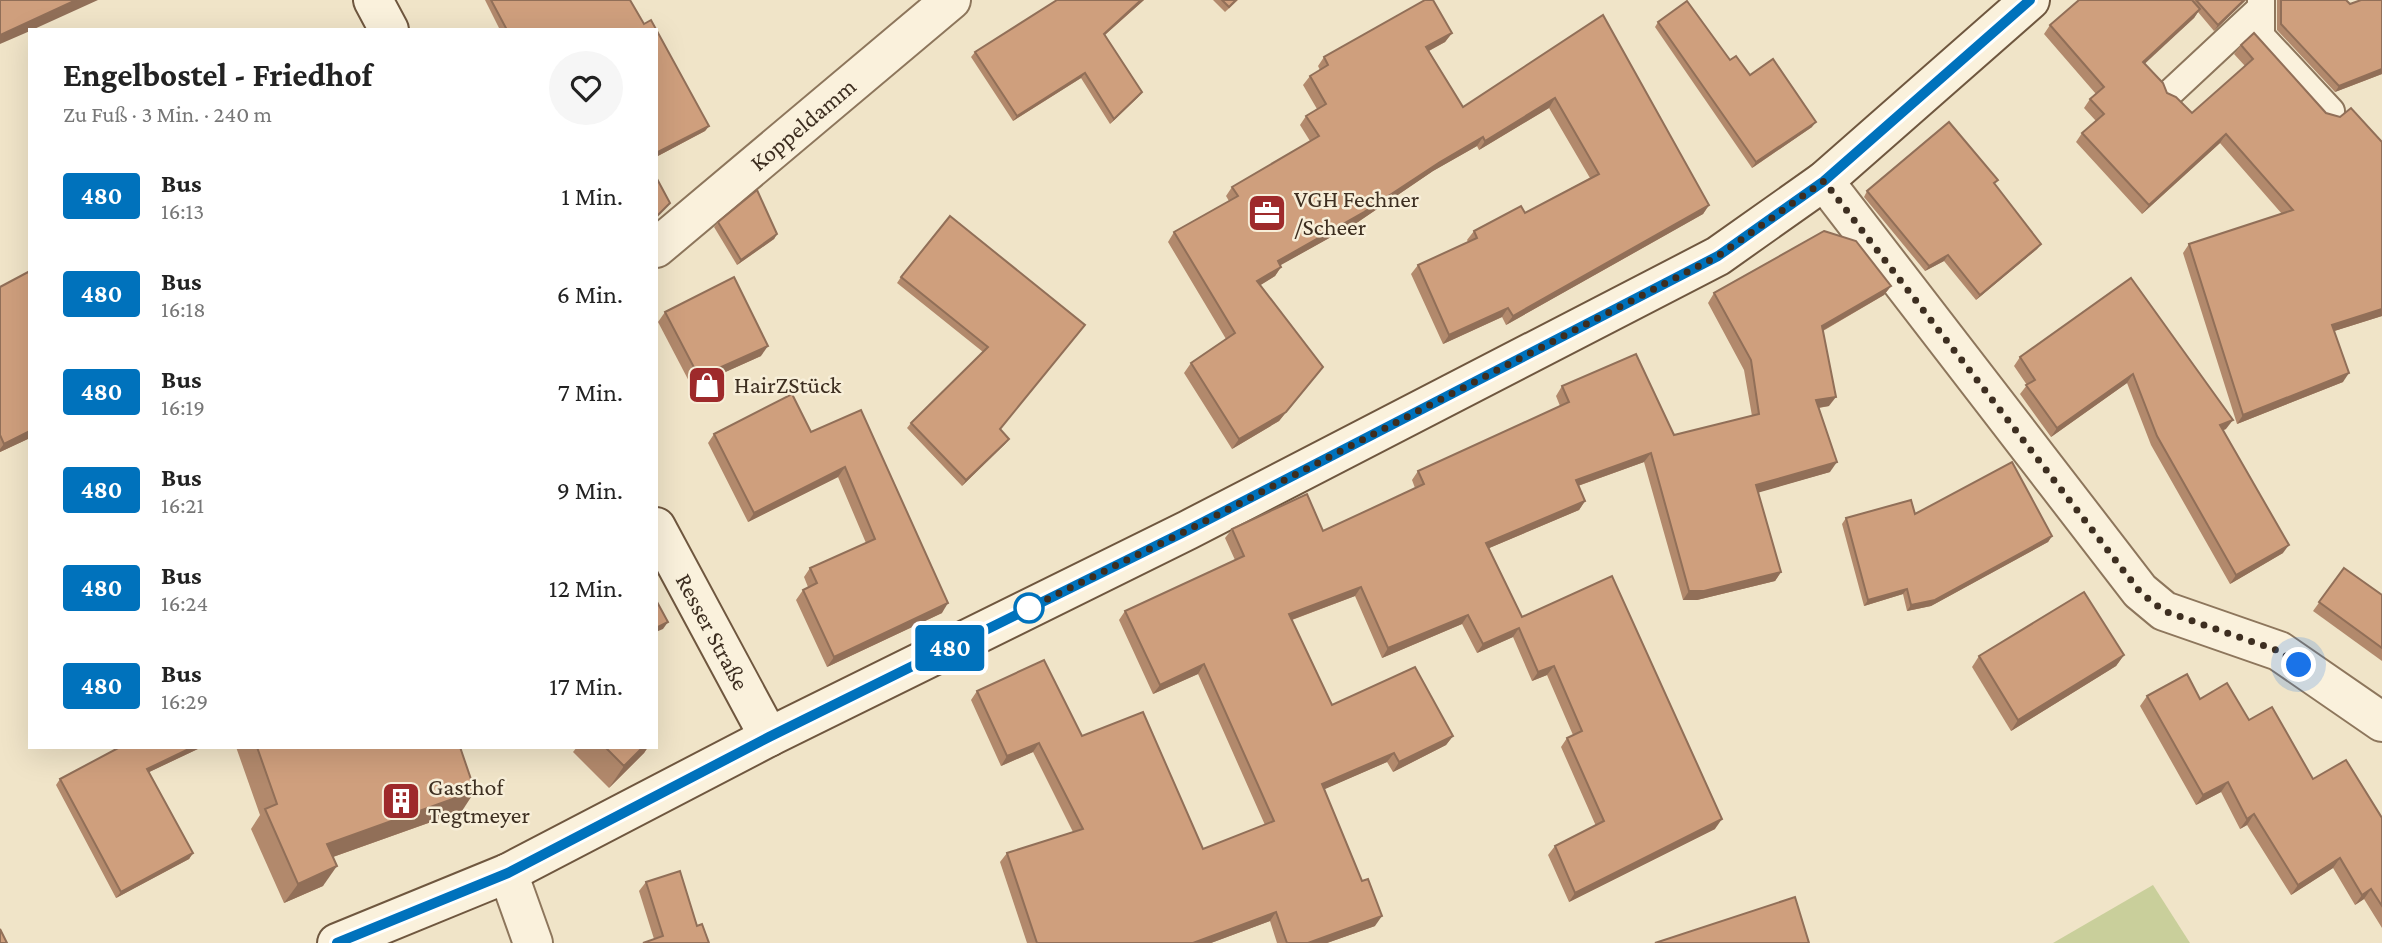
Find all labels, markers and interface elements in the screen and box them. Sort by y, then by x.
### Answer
button: heart [549,51,623,125]
text: Engelbostel - Friedhof [63,56,372,93]
street label: Koppeldamm [744,72,861,176]
text: Zu Fuß · 3 Min. · 240 m [63,101,272,127]
text: Bus [161,169,202,198]
text: 480 [81,182,122,209]
text: 1 Min. [561,182,623,211]
place label: VGH Fechner /Scheer [1294,185,1420,240]
office icon: VGH Fechner /Scheer [1246,192,1288,234]
text: 16:13 [161,198,204,224]
text: Bus [161,267,202,296]
text: 480 [81,280,122,307]
text: 6 Min. [557,280,623,309]
text: 16:18 [161,296,206,322]
shop icon: HairZStück [686,364,728,406]
text: Bus [161,365,202,394]
place label: HairZStück [734,371,842,398]
text: 480 [81,378,122,405]
text: 7 Min. [558,378,623,407]
text: 16:19 [161,394,205,420]
text: Bus [161,463,202,492]
text: 480 [81,476,122,503]
text: 9 Min. [557,476,623,505]
text: 16:21 [161,492,204,518]
text: Bus [161,561,202,590]
street label: Resser Straße [671,569,755,694]
text: 480 [81,574,122,601]
text: 12 Min. [549,574,623,603]
text: 16:24 [161,590,208,616]
unlabelled marker [1014,593,1044,623]
line badge: 480 [910,625,990,671]
text: 480 [929,634,971,661]
your location [2281,647,2316,682]
text: Bus [161,659,202,688]
text: 480 [81,672,122,699]
text: 17 Min. [549,672,623,701]
text: 16:29 [161,688,208,714]
place label: Gasthof Tegtmeyer [428,773,530,828]
building icon: Gasthof Tegtmeyer [380,780,422,822]

